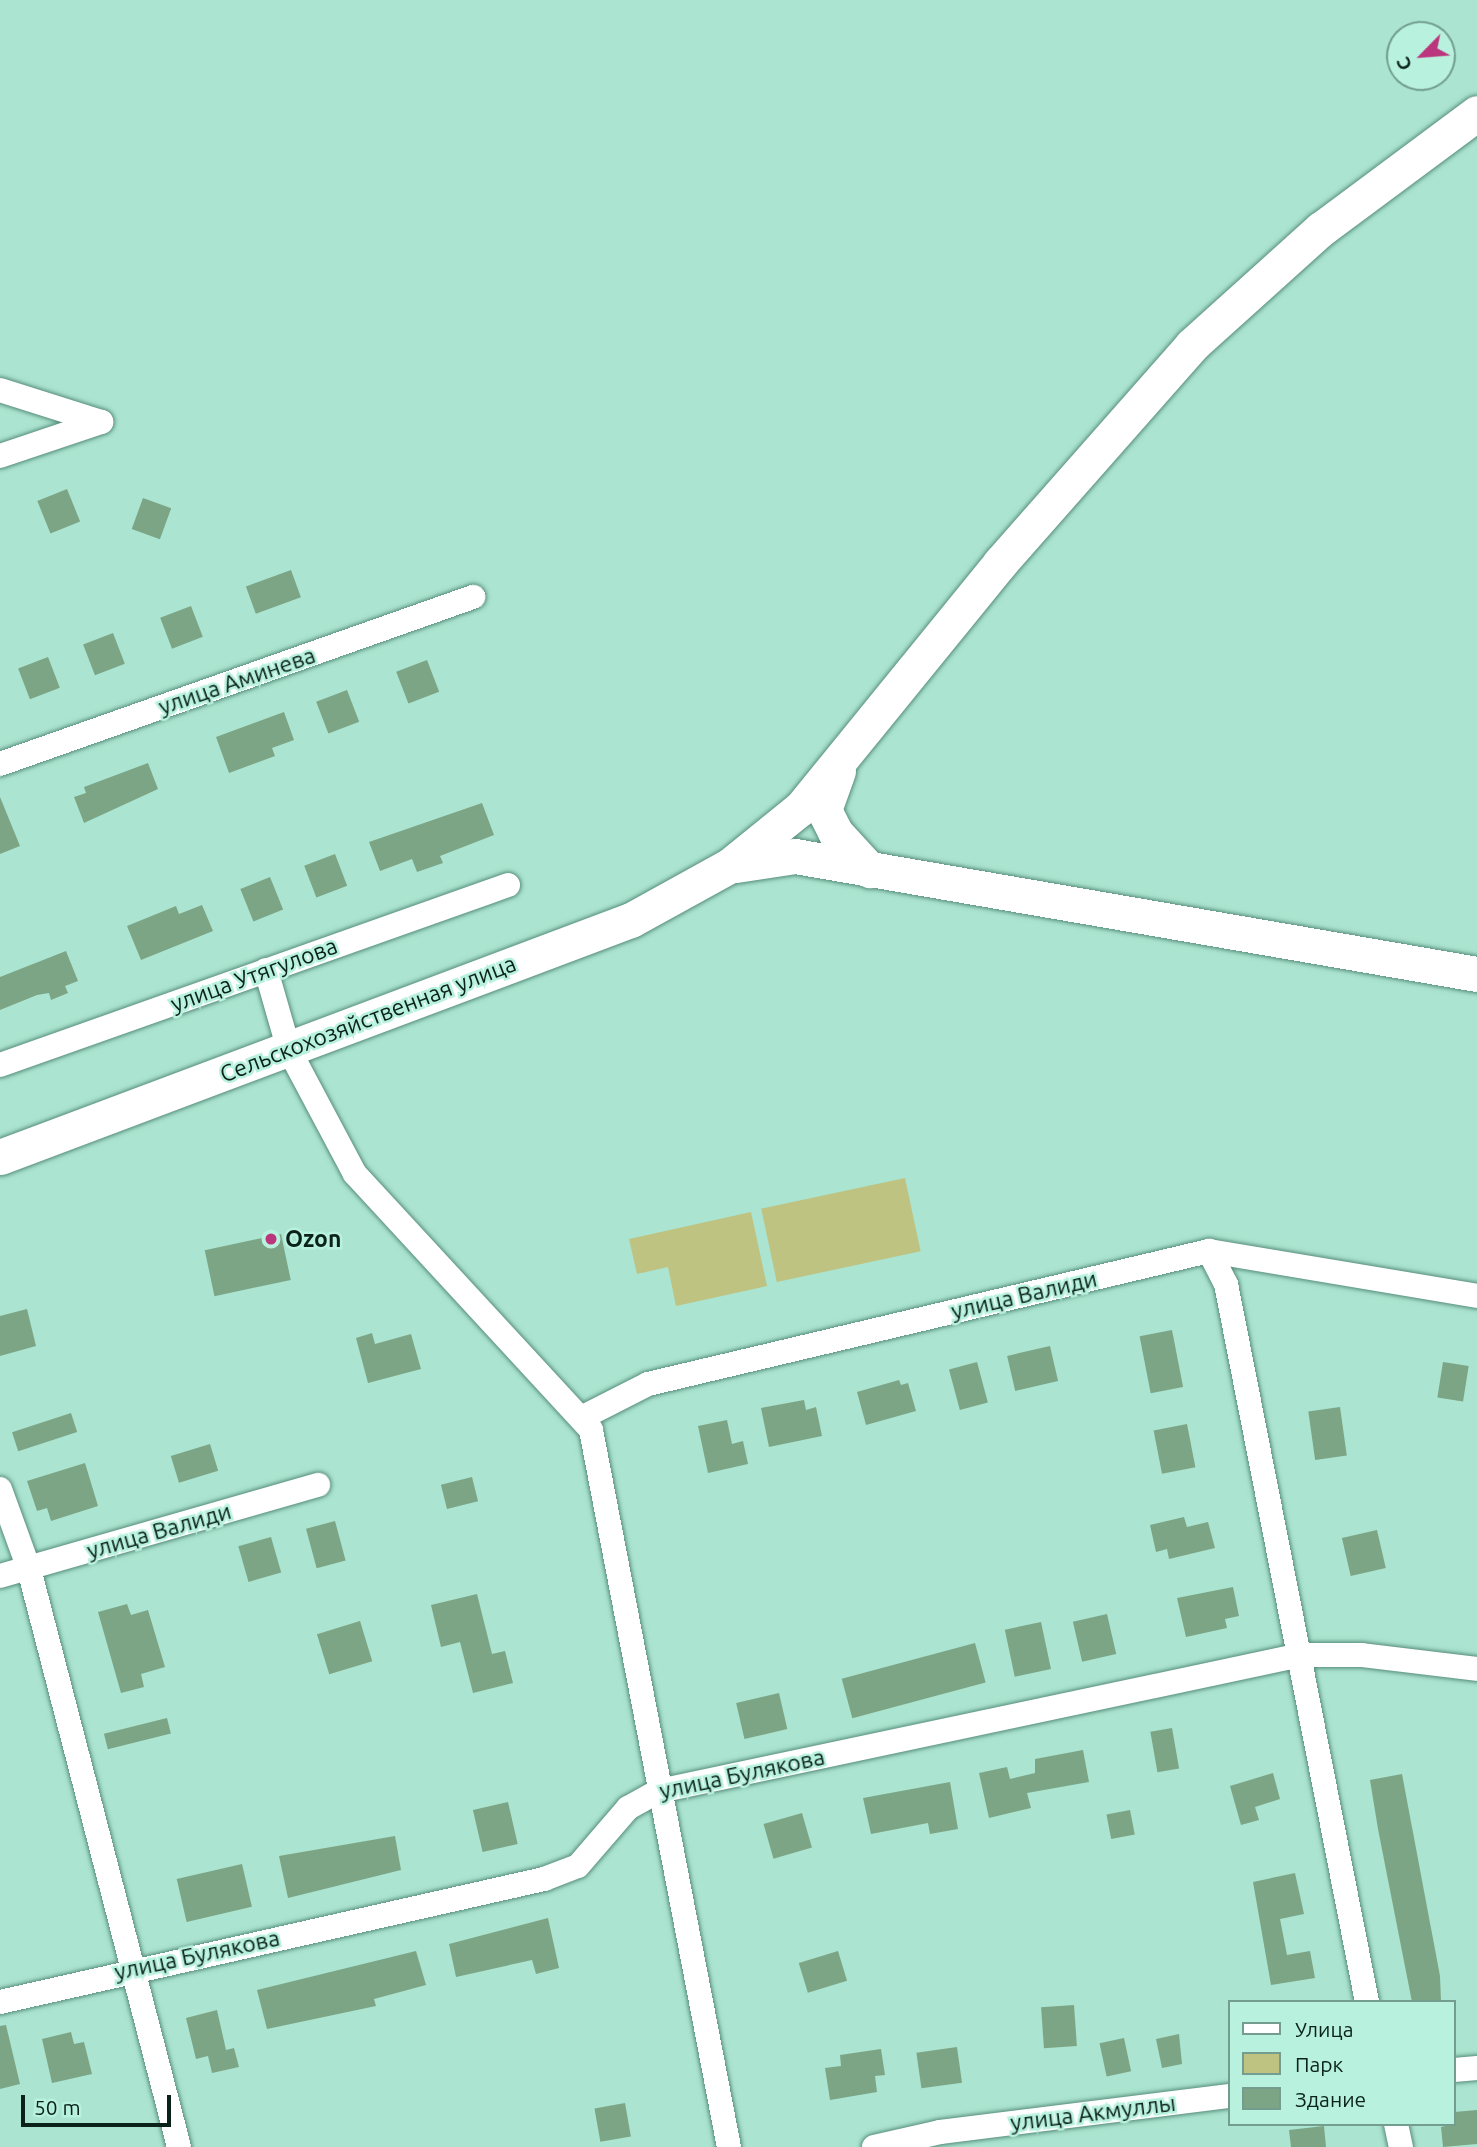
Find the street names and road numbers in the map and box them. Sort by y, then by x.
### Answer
street label: улица Аминева [155,641,319,721]
street label: улица Утягулова [167,932,341,1018]
street label: Сельскохозяйственная улица [216,950,520,1088]
street label: улица Валиди [948,1265,1100,1325]
street label: улица Валиди [84,1497,234,1565]
street label: улица Булякова [657,1743,827,1805]
street label: улица Булякова [112,1924,282,1986]
street label: улица Акмуллы [1009,2089,1177,2137]

